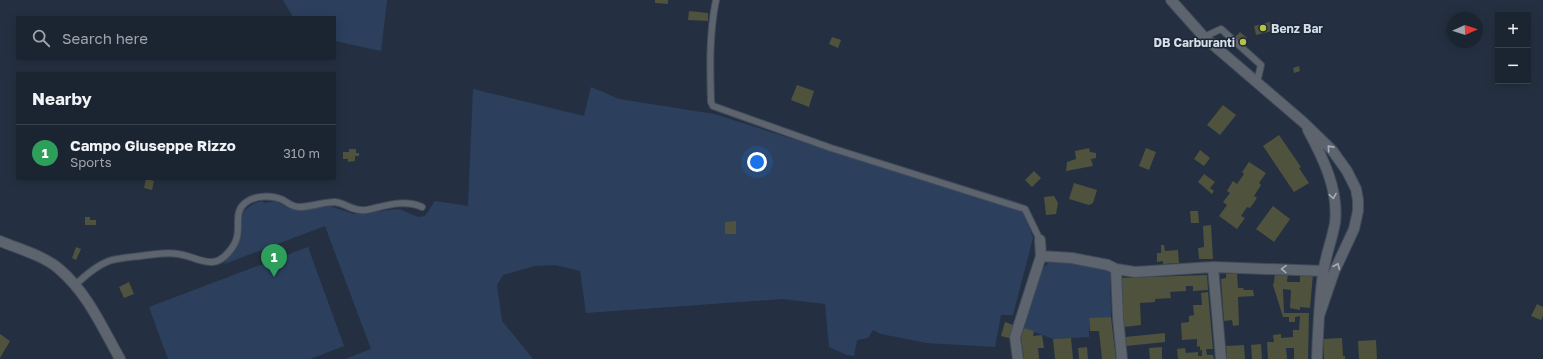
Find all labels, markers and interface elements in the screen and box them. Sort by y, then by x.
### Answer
north arrow [1447,12,1483,48]
map controls [1495,12,1531,84]
button: + [1495,12,1531,48]
search box [16,16,336,60]
place label: Benz Bar [1271,21,1323,36]
marker: Benz Bar [1258,23,1268,33]
icon: search [30,27,52,49]
text: Search here [62,29,148,47]
place label: DB Carburanti [1153,35,1235,50]
marker: DB Carburanti [1238,37,1248,47]
button: − [1495,48,1531,84]
text: Nearby [32,88,92,109]
text: Campo Giuseppe Rizzo [70,136,236,154]
text: 1 [42,145,48,161]
text: 310 m [283,145,320,161]
one-way arrow [1328,146,1335,153]
your location [747,152,767,172]
text: Sports [70,154,112,170]
one-way arrow [1328,193,1337,199]
pin: 1 [261,244,287,277]
one-way arrow [1332,263,1340,271]
one-way arrow [1281,265,1287,274]

